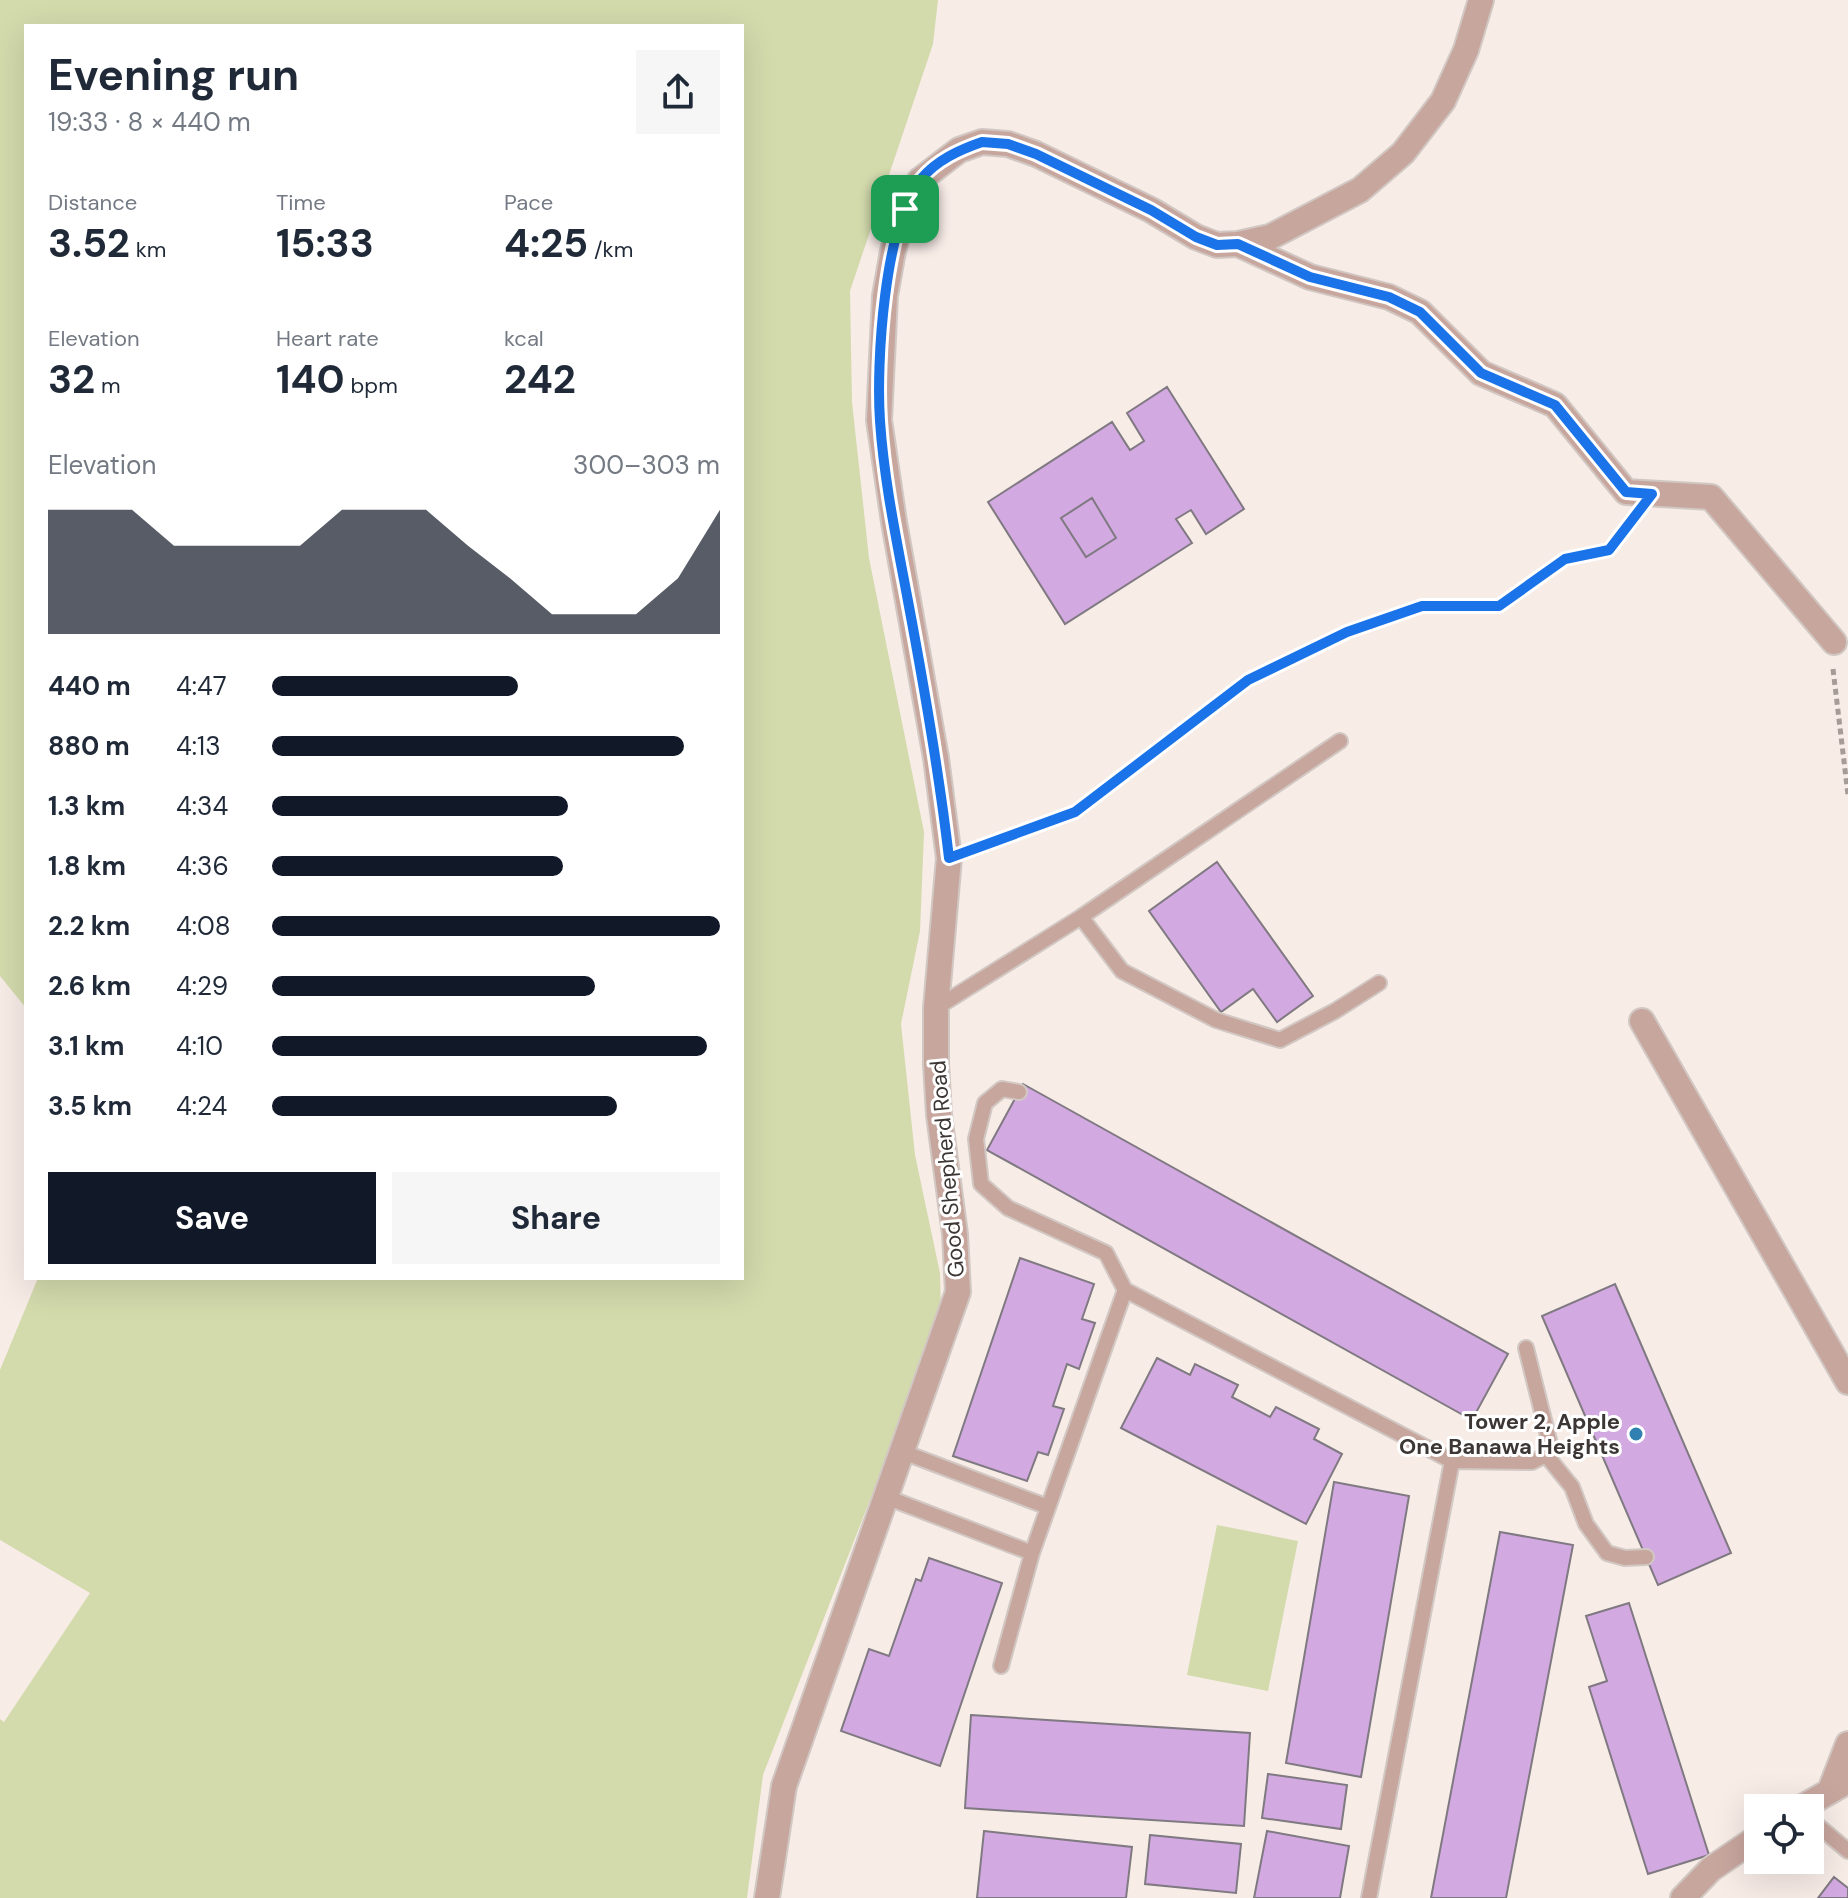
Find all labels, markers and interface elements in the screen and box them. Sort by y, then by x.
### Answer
text: Evening run [48,46,299,104]
button: share [636,50,720,134]
text: 19:33 · 8 × 440 m [48,105,251,139]
pin [871,175,939,243]
icon: arrive [883,187,927,231]
text: Distance [48,188,137,217]
text: Time [276,188,326,217]
text: Pace [504,188,553,217]
text: 3.52 [48,217,130,269]
text: 15:33 [276,217,374,269]
text: 4:25 [504,217,588,269]
text: km [130,235,166,264]
text: /km [588,235,633,264]
text: Elevation [48,324,140,353]
text: Heart rate [276,324,379,353]
text: kcal [504,324,544,353]
text: 32 [48,353,95,405]
text: 140 [276,353,345,405]
text: 242 [504,353,576,405]
text: m [95,371,121,400]
text: bpm [345,371,398,400]
text: Elevation [48,448,156,482]
text: 300–303 m [573,448,720,482]
text: 440 m [48,669,131,703]
text: 4:47 [176,669,227,703]
text: 880 m [48,729,130,763]
text: 4:13 [176,729,221,763]
text: 1.3 km [48,789,125,823]
text: 4:34 [176,789,228,823]
text: 1.8 km [48,849,126,883]
text: 4:36 [176,849,229,883]
text: 2.2 km [48,909,130,943]
text: 4:08 [176,909,231,943]
text: 2.6 km [48,969,131,1003]
text: 4:29 [176,969,228,1003]
text: 3.1 km [48,1029,124,1063]
text: 4:10 [176,1029,223,1063]
street label: Good Shepherd Road [923,1059,971,1279]
text: 3.5 km [48,1089,132,1123]
text: 4:24 [176,1089,227,1123]
button: Save [48,1172,376,1264]
button: Share [392,1172,720,1264]
place label: Tower 2, Apple One Banawa Heights [1399,1407,1620,1461]
marker: Tower 2, Apple One Banawa Heights [1627,1425,1645,1443]
map controls [1744,1794,1824,1874]
button: locate [1744,1794,1824,1874]

